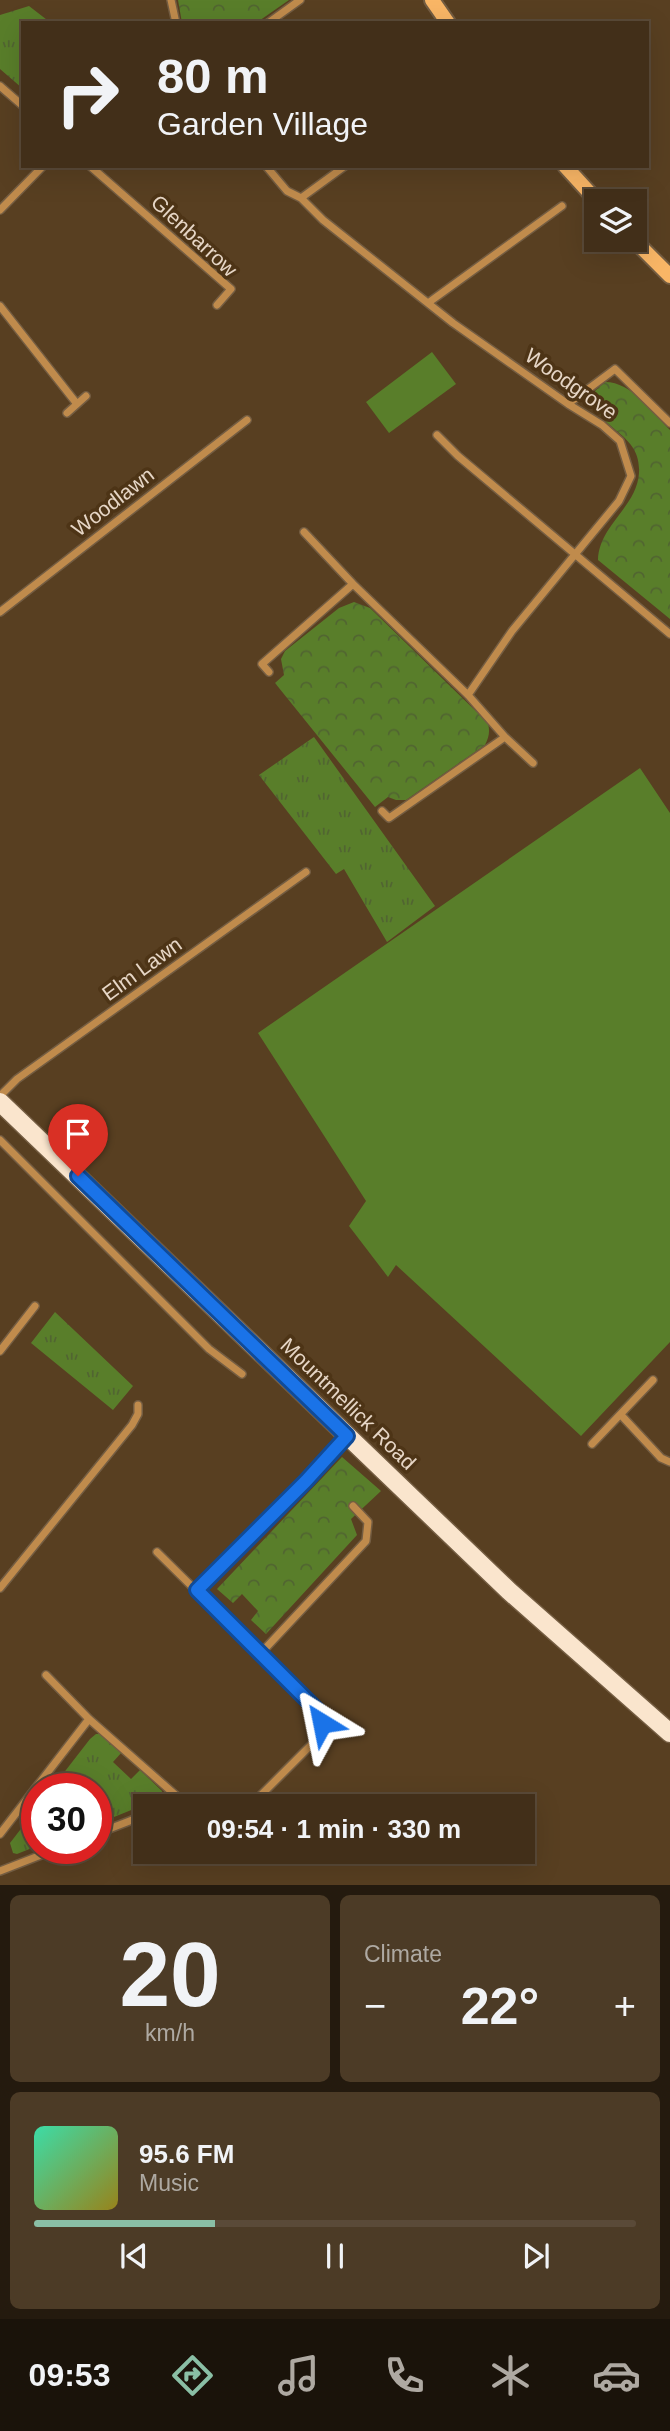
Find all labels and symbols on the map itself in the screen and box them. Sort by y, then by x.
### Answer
street label: Glenbarrow [147,190,242,282]
street label: Woodgrove [521,343,622,424]
street label: Woodlawn [67,462,158,541]
street label: Elm Lawn [98,932,186,1005]
pin [48,1104,108,1176]
street label: Mountmellick Road [276,1333,421,1474]
position arrow [285,1686,359,1760]
speed limit sign: 30 [21,1773,112,1864]

